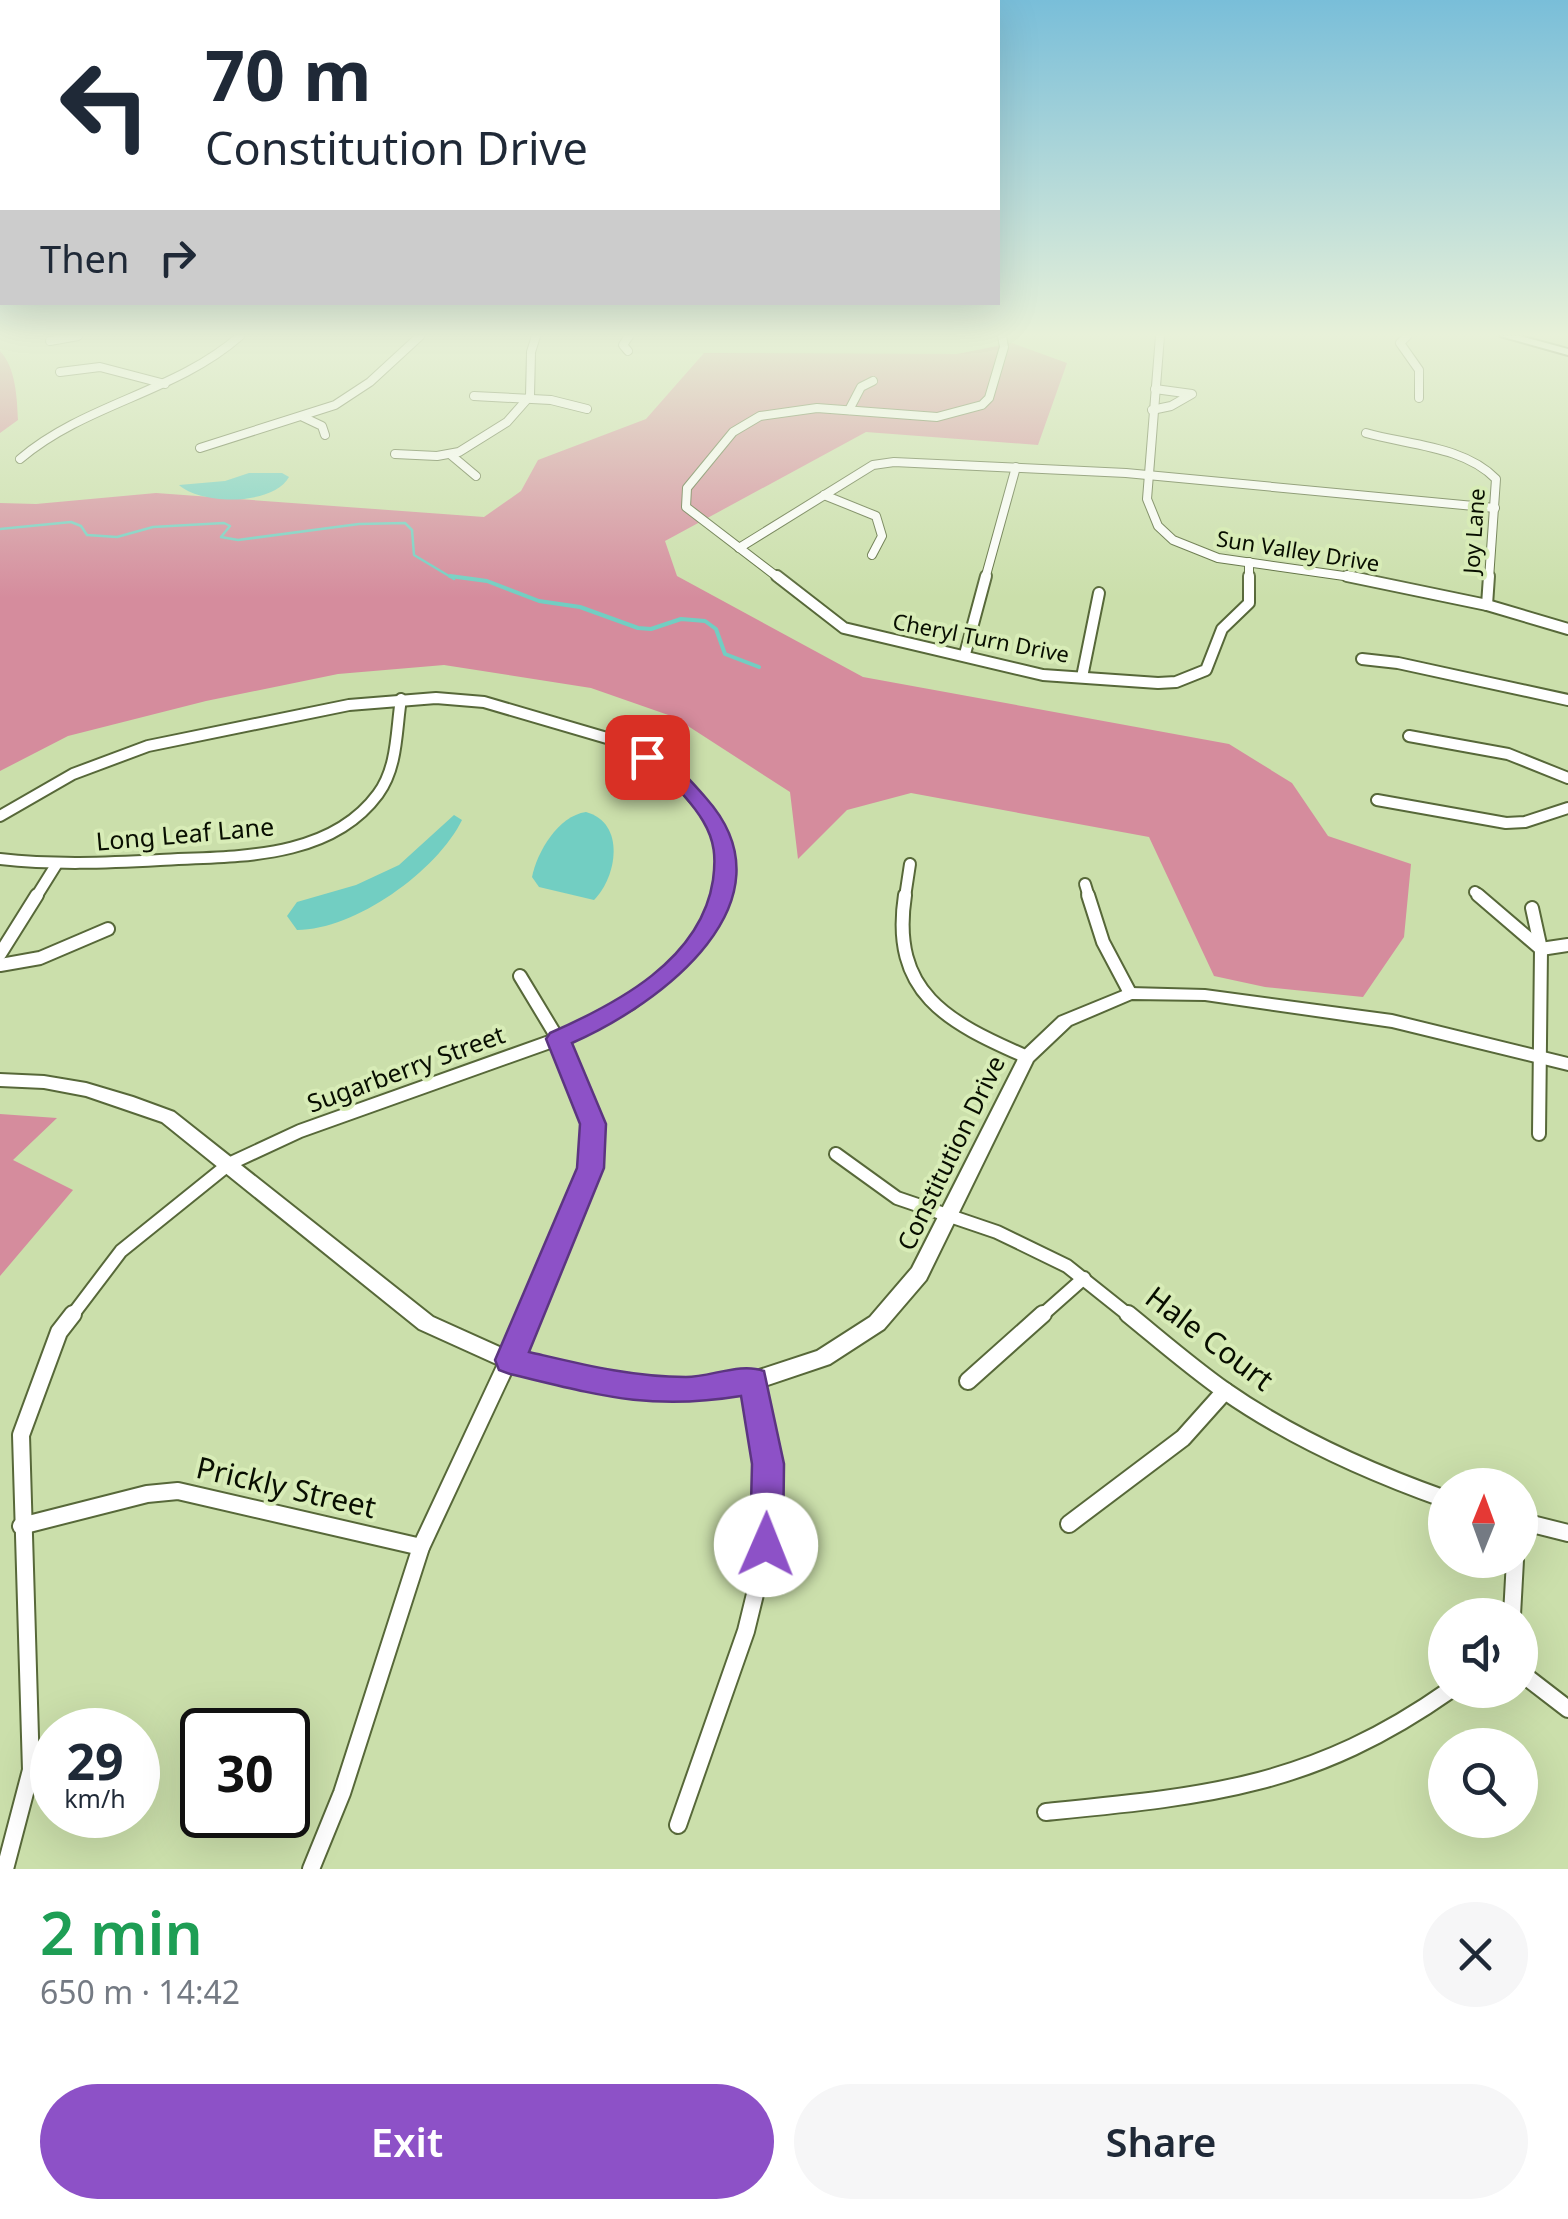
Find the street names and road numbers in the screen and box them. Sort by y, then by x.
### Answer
street label: Joy Lane [1455,487,1491,577]
street label: Sun Valley Drive [1214,522,1382,578]
street label: Cheryl Turn Drive [890,605,1072,669]
street label: Long Leaf Lane [94,808,275,858]
street label: Sugarberry Street [302,1017,509,1120]
street label: Constitution Drive [888,1050,1012,1256]
street label: Hale Court [1138,1276,1282,1400]
street label: Prickly Street [192,1446,380,1527]

